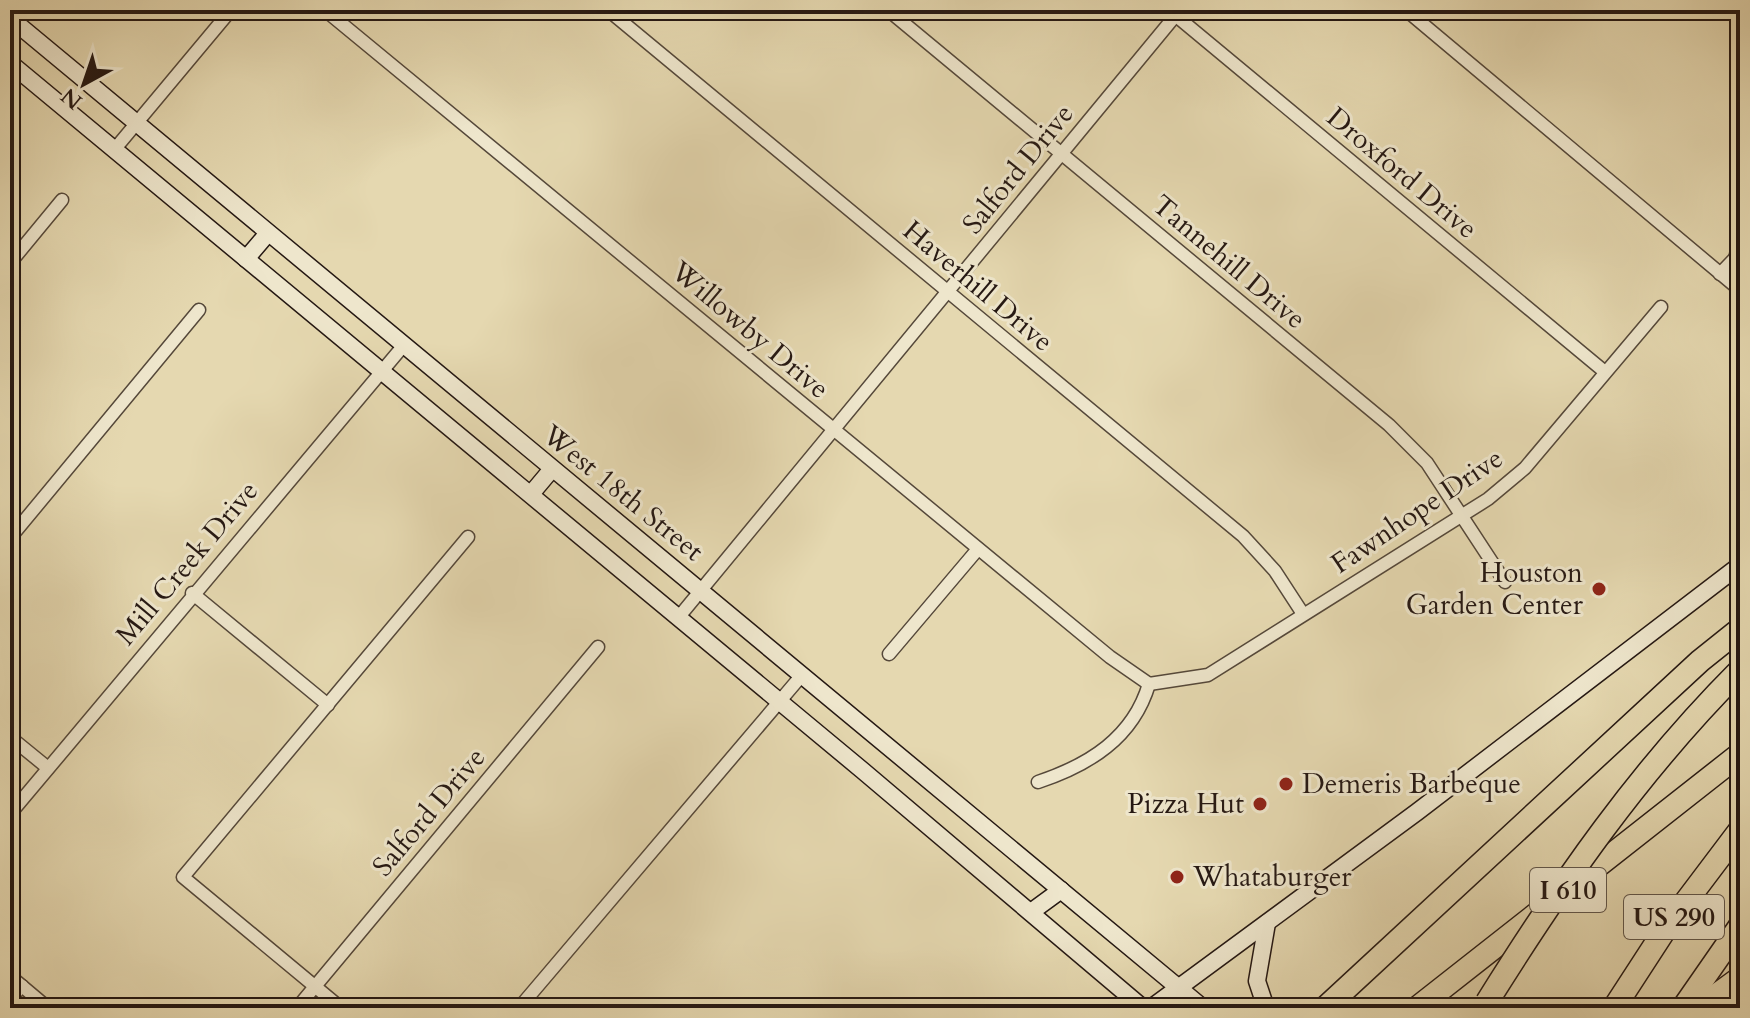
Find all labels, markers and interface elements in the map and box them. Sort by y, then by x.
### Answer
north arrow [44,44,124,124]
text: N [55,81,89,116]
street label: Salford Drive [954,96,1082,242]
street label: Droxford Drive [1319,99,1485,247]
street label: Tannehill Drive [1144,186,1314,338]
street label: Haverhill Drive [895,212,1061,360]
street label: Willowby Drive [662,252,837,407]
street label: West 18th Street [534,416,712,570]
street label: Fawnhope Drive [1324,439,1510,583]
street label: Mill Creek Drive [107,473,267,653]
place label: Houston Garden Center [1406,554,1584,624]
marker: Houston Garden Center [1590,580,1608,598]
street label: Salford Drive [364,740,494,884]
place label: Demeris Barbeque [1302,765,1521,803]
marker: Demeris Barbeque [1277,775,1295,793]
place label: Pizza Hut [1127,785,1244,823]
marker: Pizza Hut [1251,795,1269,813]
place label: Whataburger [1192,858,1352,896]
marker: Whataburger [1168,868,1186,886]
road number: I 610 [1530,868,1606,912]
road number: US 290 [1624,895,1724,939]

